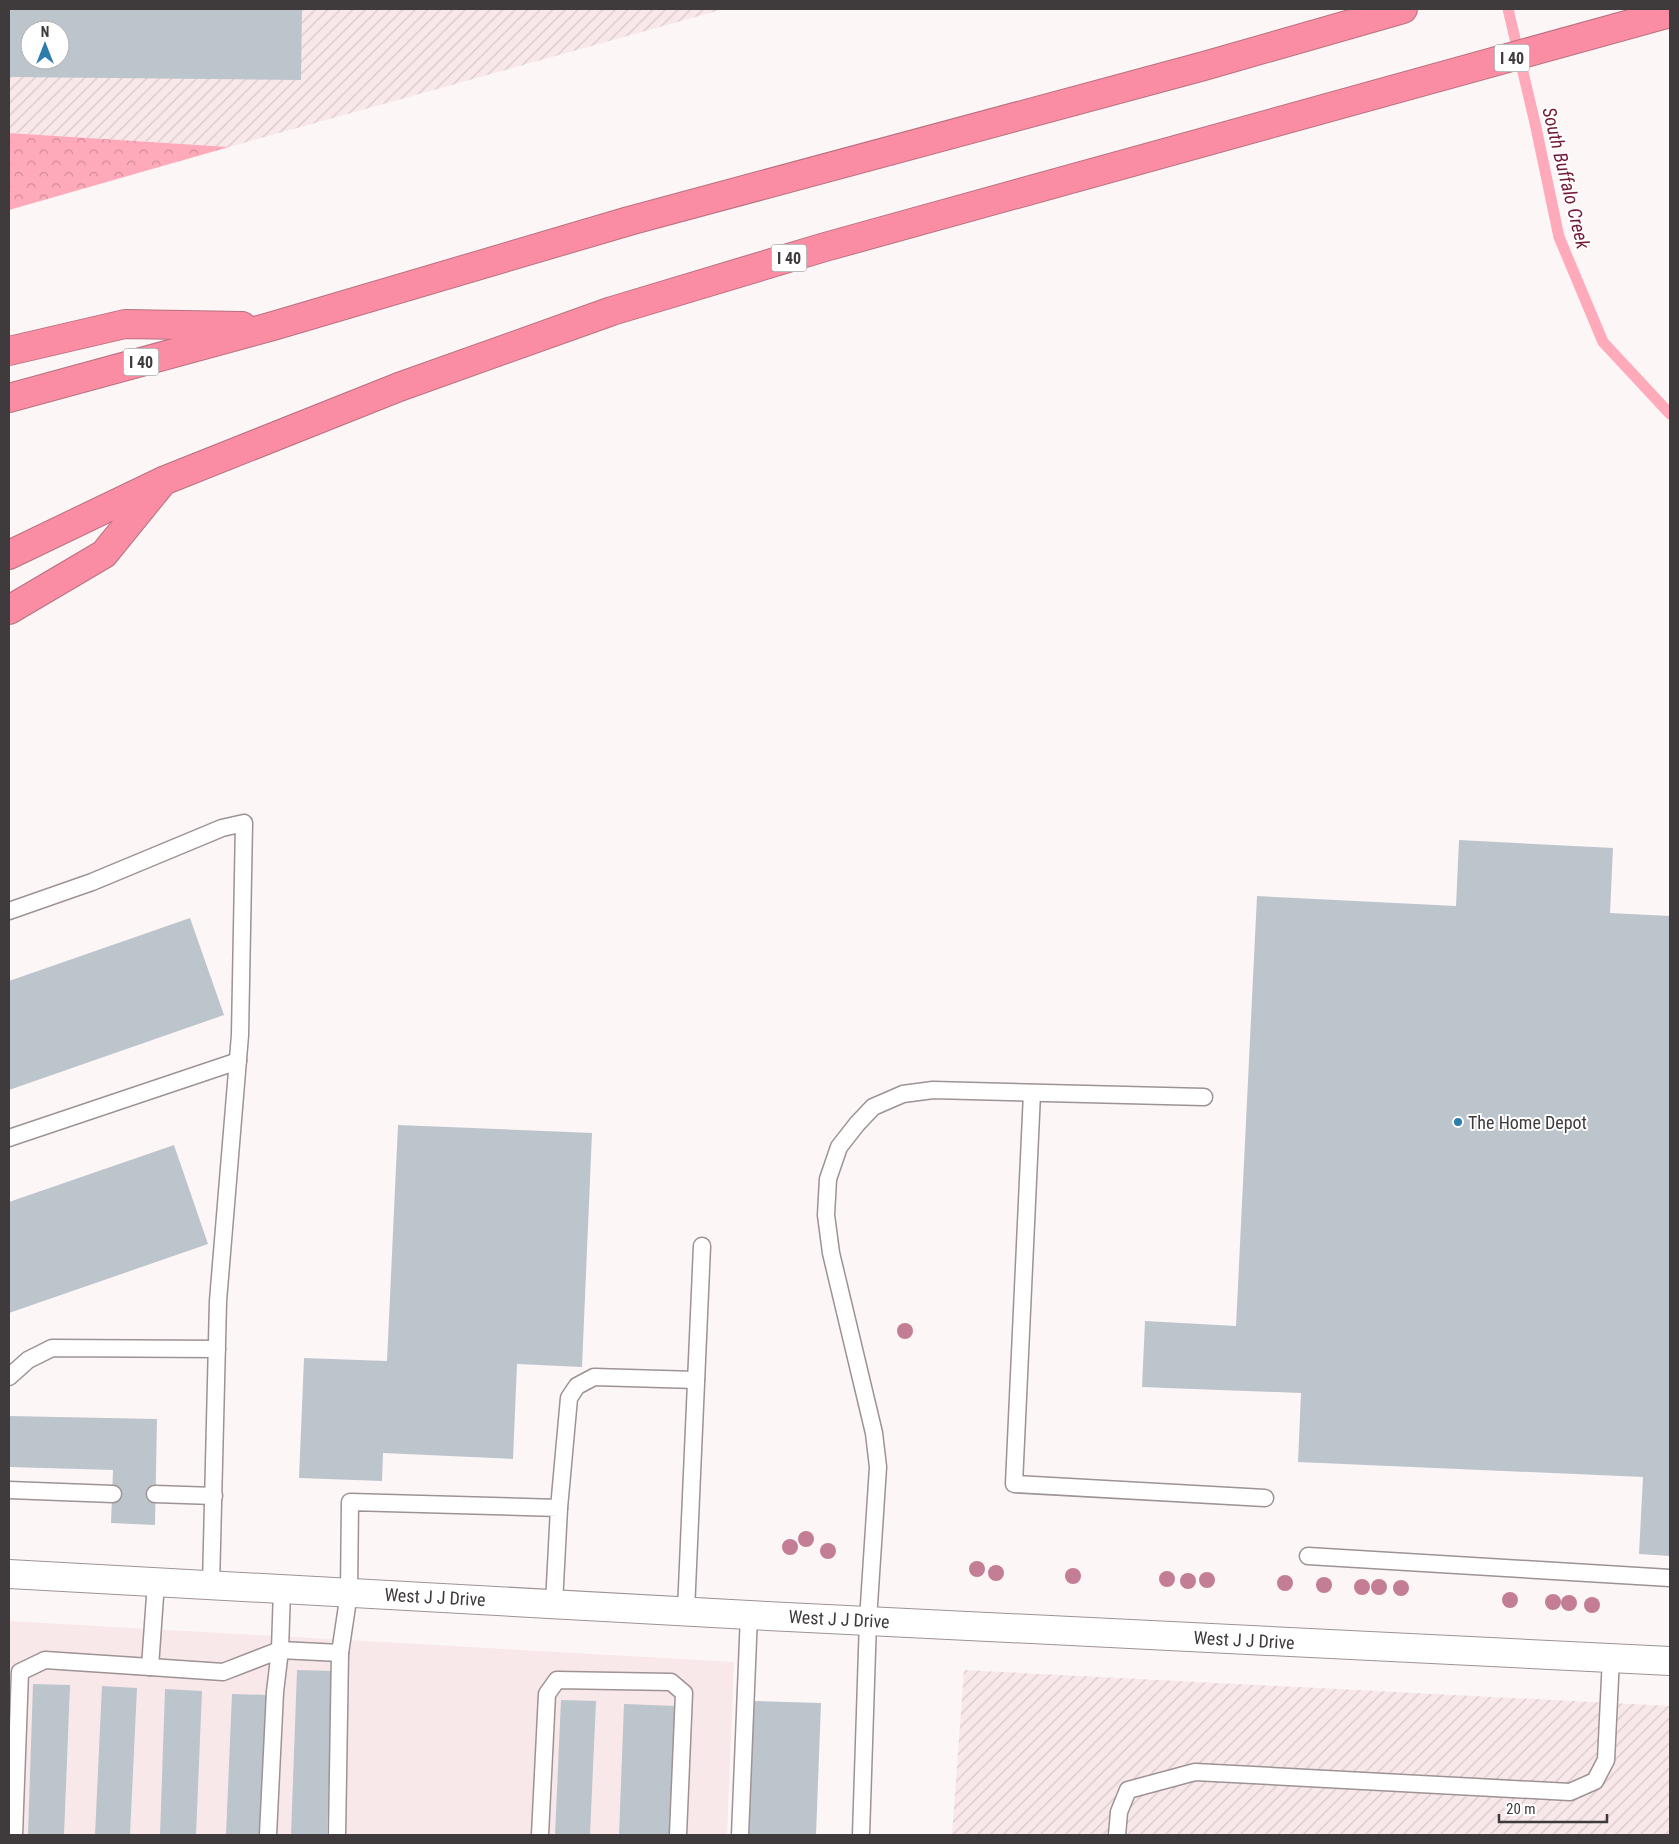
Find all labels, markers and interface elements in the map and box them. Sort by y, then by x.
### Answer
north arrow [20,20,70,70]
text: N [41,24,49,40]
road number: I 40 [1494,44,1530,72]
water label: South Buffalo Creek [1537,105,1595,252]
road number: I 40 [772,244,806,272]
road number: I 40 [124,348,158,376]
place label: The Home Depot [1468,1112,1587,1133]
marker: The Home Depot [1452,1116,1464,1128]
street label: West J J Drive [384,1584,486,1610]
street label: West J J Drive [788,1606,890,1632]
street label: West J J Drive [1193,1627,1295,1653]
scale bar [1499,1792,1606,1824]
text: 20 m [1506,1800,1536,1818]

